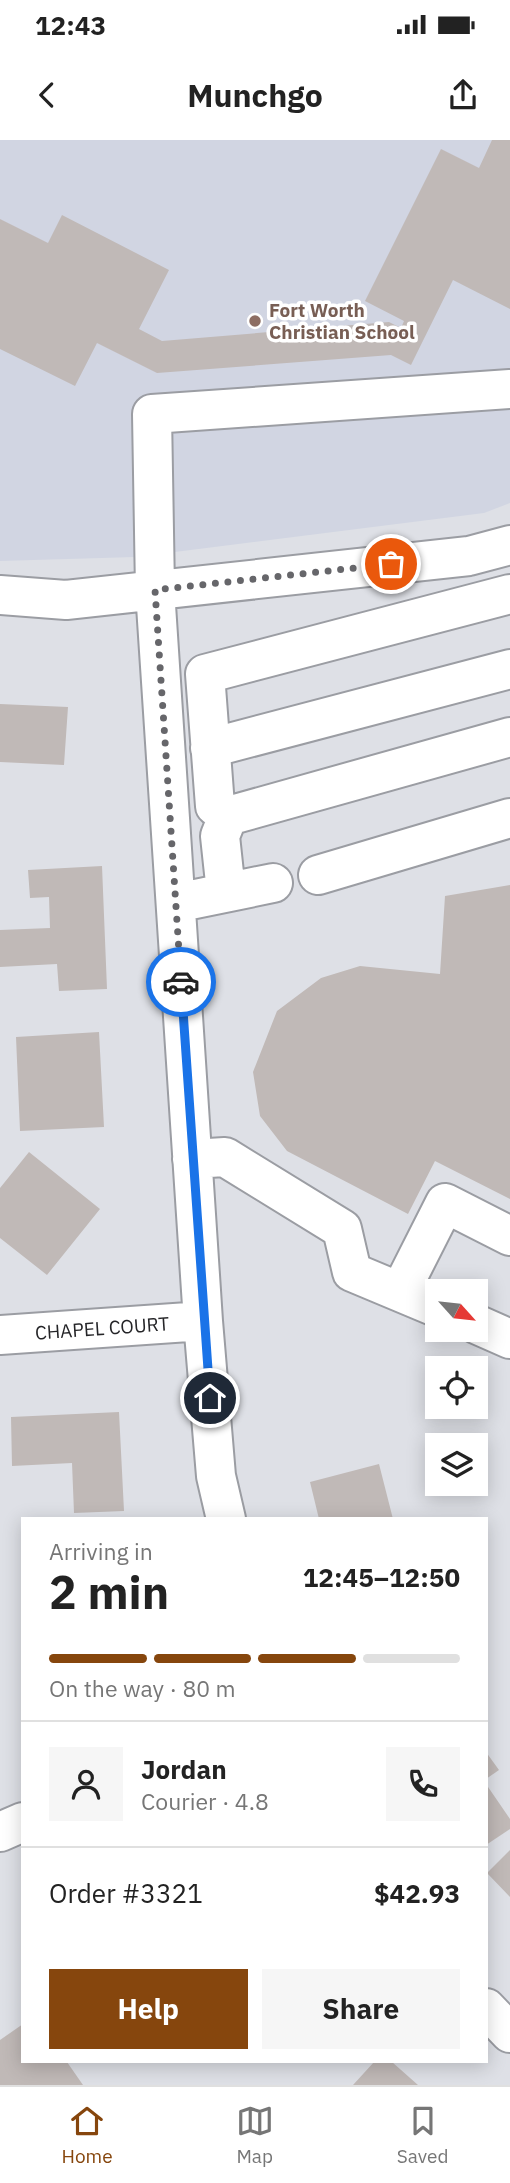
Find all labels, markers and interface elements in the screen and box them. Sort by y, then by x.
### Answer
text: 12:43 [35,8,106,42]
text: Munchgo [187,74,323,116]
icon: back [28,76,66,114]
icon: share [444,76,482,114]
place label: Fort Worth Christian School [269,298,415,344]
marker: Fort Worth Christian School [247,313,263,329]
pin [361,534,421,594]
icon: bag [372,545,410,583]
courier [146,947,216,1017]
icon: car [162,963,200,1001]
north arrow [425,1279,488,1342]
map controls [425,1279,488,1496]
street label: CHAPEL COURT [34,1311,170,1345]
button: locate [425,1356,488,1419]
pin [180,1368,240,1428]
icon: home [191,1379,229,1417]
button: layers [425,1433,488,1496]
text: Arriving in [49,1536,153,1566]
text: 12:45–12:50 [303,1560,460,1594]
text: 2 min [49,1562,169,1622]
text: On the way · 80 m [49,1673,236,1703]
button: person [49,1747,123,1821]
button: phone [386,1747,460,1821]
text: Jordan [141,1752,227,1786]
text: Courier · 4.8 [141,1786,269,1816]
text: Order #3321 [49,1876,203,1910]
text: $42.93 [374,1876,460,1910]
button: Help [49,1969,248,2049]
button: Share [262,1969,460,2049]
tab: Home [62,2102,113,2168]
tab: Map [236,2102,274,2168]
tab: Saved [397,2102,448,2168]

